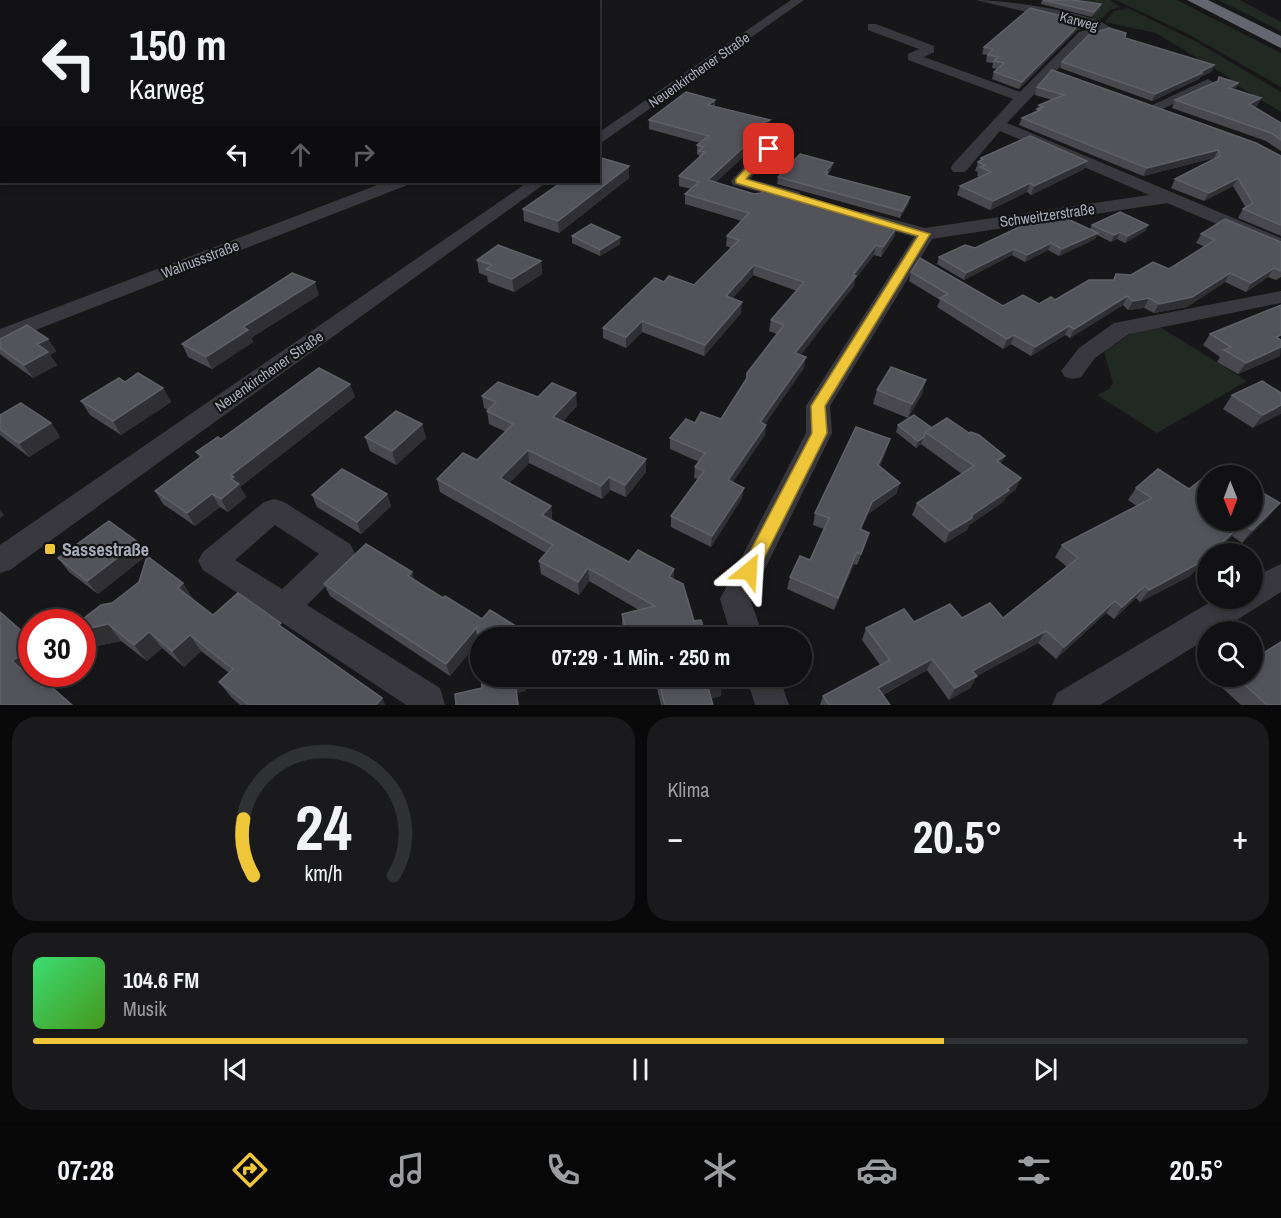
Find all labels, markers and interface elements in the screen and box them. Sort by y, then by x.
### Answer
street label: Karweg [1058,7,1101,35]
text: 150 m [129,17,227,73]
icon: left [30,24,108,102]
street label: Neuenkirchener Straße [645,28,753,112]
text: Karweg [129,71,204,107]
pin [743,123,794,174]
icon: arrive [752,132,785,165]
icon: left [221,138,254,171]
icon: ahead [284,138,317,171]
icon: right [347,138,380,171]
street label: Schweitzerstraße [998,198,1096,232]
street label: Walnussstraße [158,235,242,283]
street label: Neuenkirchener Straße [211,326,328,416]
north arrow [1197,465,1263,531]
map controls [1197,465,1263,687]
place label: Sassestraße [62,537,149,562]
position arrow [717,539,781,603]
marker: Sassestraße [43,542,57,556]
button: sound [1197,543,1263,609]
speed limit sign: 30 [18,609,96,687]
button: search [1197,621,1263,687]
text: 07:29 · 1 Min. · 250 m [552,642,730,672]
text: Klima [668,776,709,803]
text: 24 [295,785,352,869]
text: 20.5° [913,806,1003,867]
text: − [668,815,683,859]
text: + [1232,815,1248,859]
text: km/h [304,859,342,888]
text: 104.6 FM [123,965,199,995]
text: Musik [123,995,167,1022]
icon: previous [219,1053,252,1086]
icon: pause [624,1053,657,1086]
icon: next [1029,1053,1062,1086]
icon: directions [229,1149,271,1191]
icon: music [386,1149,428,1191]
icon: phone [542,1149,584,1191]
icon: climate [699,1149,741,1191]
icon: car [856,1149,898,1191]
icon: filters [1013,1149,1055,1191]
text: 07:28 [57,1152,114,1188]
text: 20.5° [1170,1152,1224,1188]

